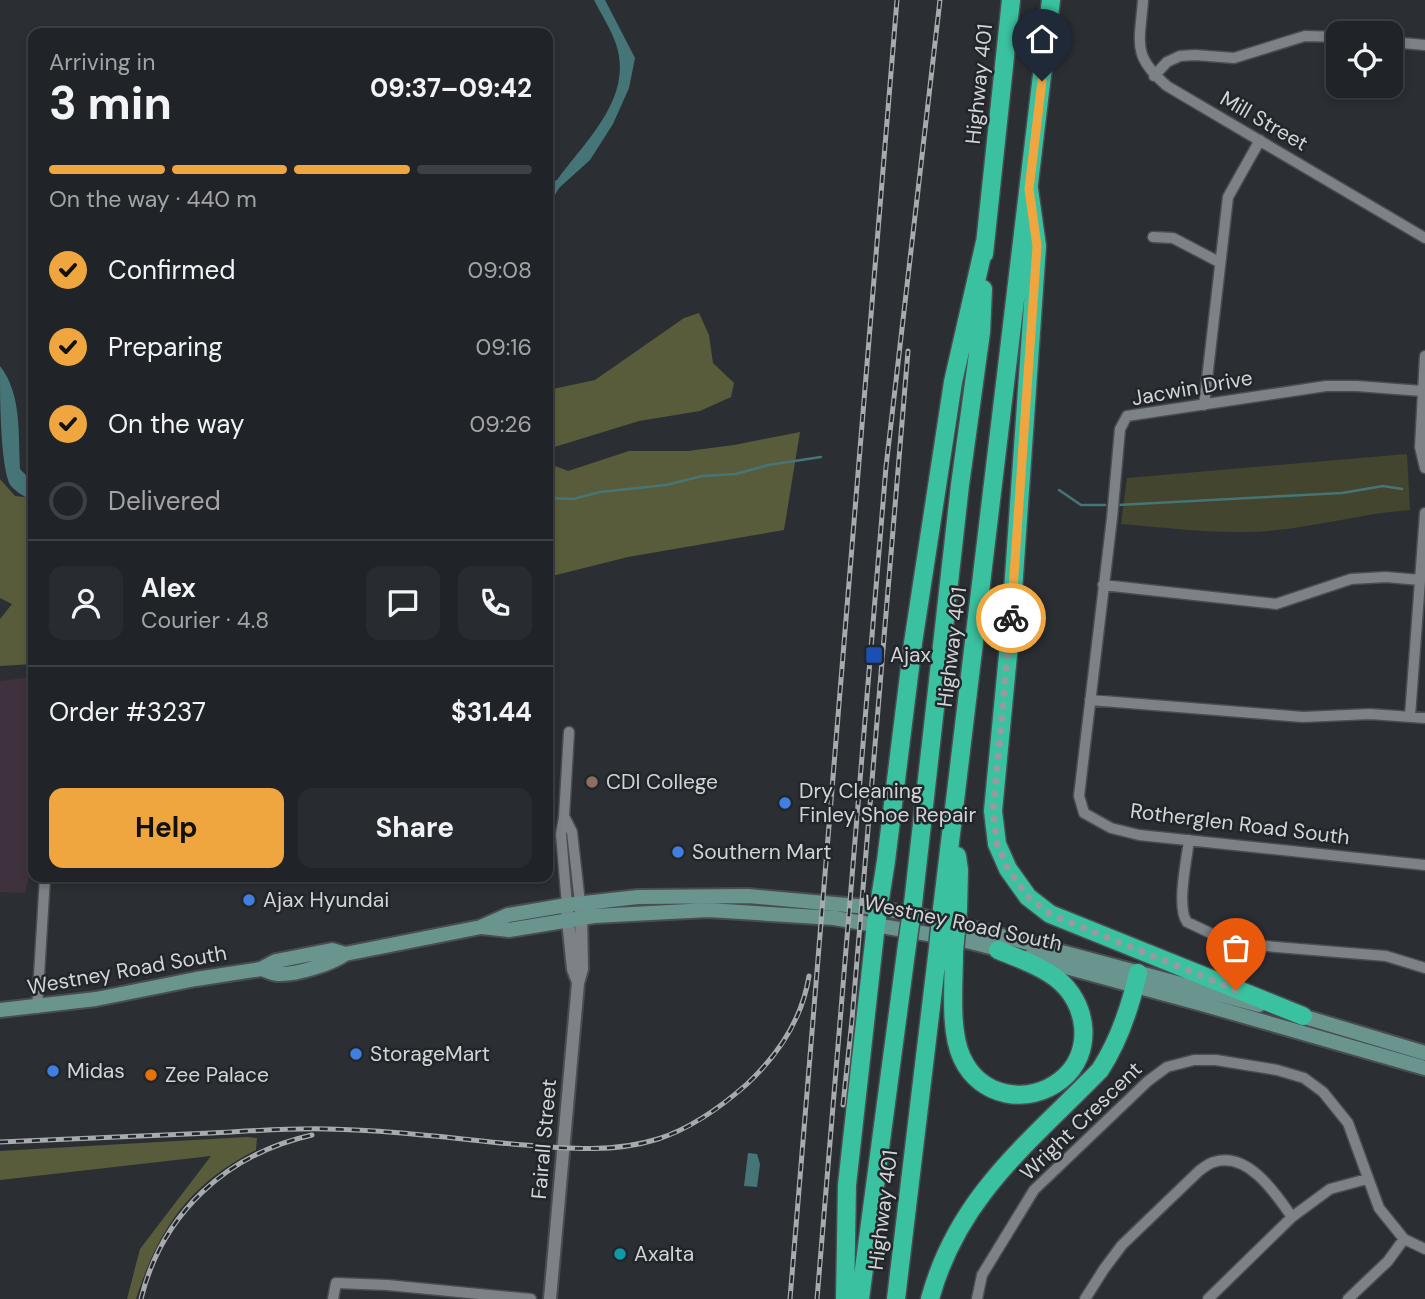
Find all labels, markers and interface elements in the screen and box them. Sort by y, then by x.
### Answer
pin [1012,9,1072,81]
icon: home [1023,20,1061,58]
map controls [1326,21,1403,98]
button: locate [1326,21,1403,98]
street label: Highway 401 [959,22,999,146]
text: Arriving in [49,47,155,77]
text: 09:37–09:42 [370,71,532,105]
text: 3 min [49,73,172,133]
street label: Mill Street [1215,85,1313,157]
text: On the way · 440 m [49,184,257,214]
icon: check [49,251,87,289]
text: Confirmed [108,253,235,287]
text: 09:08 [467,255,532,285]
icon: check [49,328,87,366]
text: Preparing [108,330,223,364]
text: 09:16 [476,332,532,362]
street label: Jacwin Drive [1129,364,1255,412]
icon: check [49,405,87,443]
text: On the way [108,407,244,441]
text: 09:26 [469,409,532,439]
text: Delivered [108,484,221,518]
button: person [49,566,123,640]
button: chat [366,566,440,640]
button: phone [458,566,532,640]
text: Alex [141,571,196,605]
courier [976,583,1046,653]
street label: Highway 401 [931,585,973,709]
icon: bike [992,599,1030,637]
text: Courier · 4.8 [141,605,269,635]
place label: Ajax [890,641,931,669]
marker: Ajax [864,645,884,665]
text: Order #3237 [49,695,206,729]
text: $31.44 [451,695,532,729]
place label: CDI College [606,768,718,796]
marker: CDI College [584,774,600,790]
place label: Dry Cleaning Finley Shoe Repair [799,777,976,829]
button: Help [49,788,284,868]
button: Share [298,788,532,868]
marker: Dry Cleaning Finley Shoe Repair [777,795,793,811]
street label: Rotherglen Road South [1129,797,1351,851]
place label: Southern Mart [692,838,831,866]
marker: Southern Mart [670,844,686,860]
place label: Ajax Hyundai [263,886,389,914]
street label: Westney Road South [861,888,1065,958]
marker: Ajax Hyundai [241,892,257,908]
pin [1206,918,1266,990]
icon: bag [1217,929,1255,967]
street label: Westney Road South [25,939,229,1001]
place label: StorageMart [370,1040,490,1068]
marker: StorageMart [348,1046,364,1062]
street label: Wright Crescent [1014,1056,1148,1186]
place label: Midas [67,1057,125,1085]
place label: Zee Palace [165,1061,269,1089]
marker: Midas [45,1063,61,1079]
marker: Zee Palace [143,1067,159,1083]
street label: Fairall Street [525,1078,563,1200]
street label: Highway 401 [862,1148,904,1272]
place label: Axalta [634,1240,694,1268]
marker: Axalta [612,1246,628,1262]

